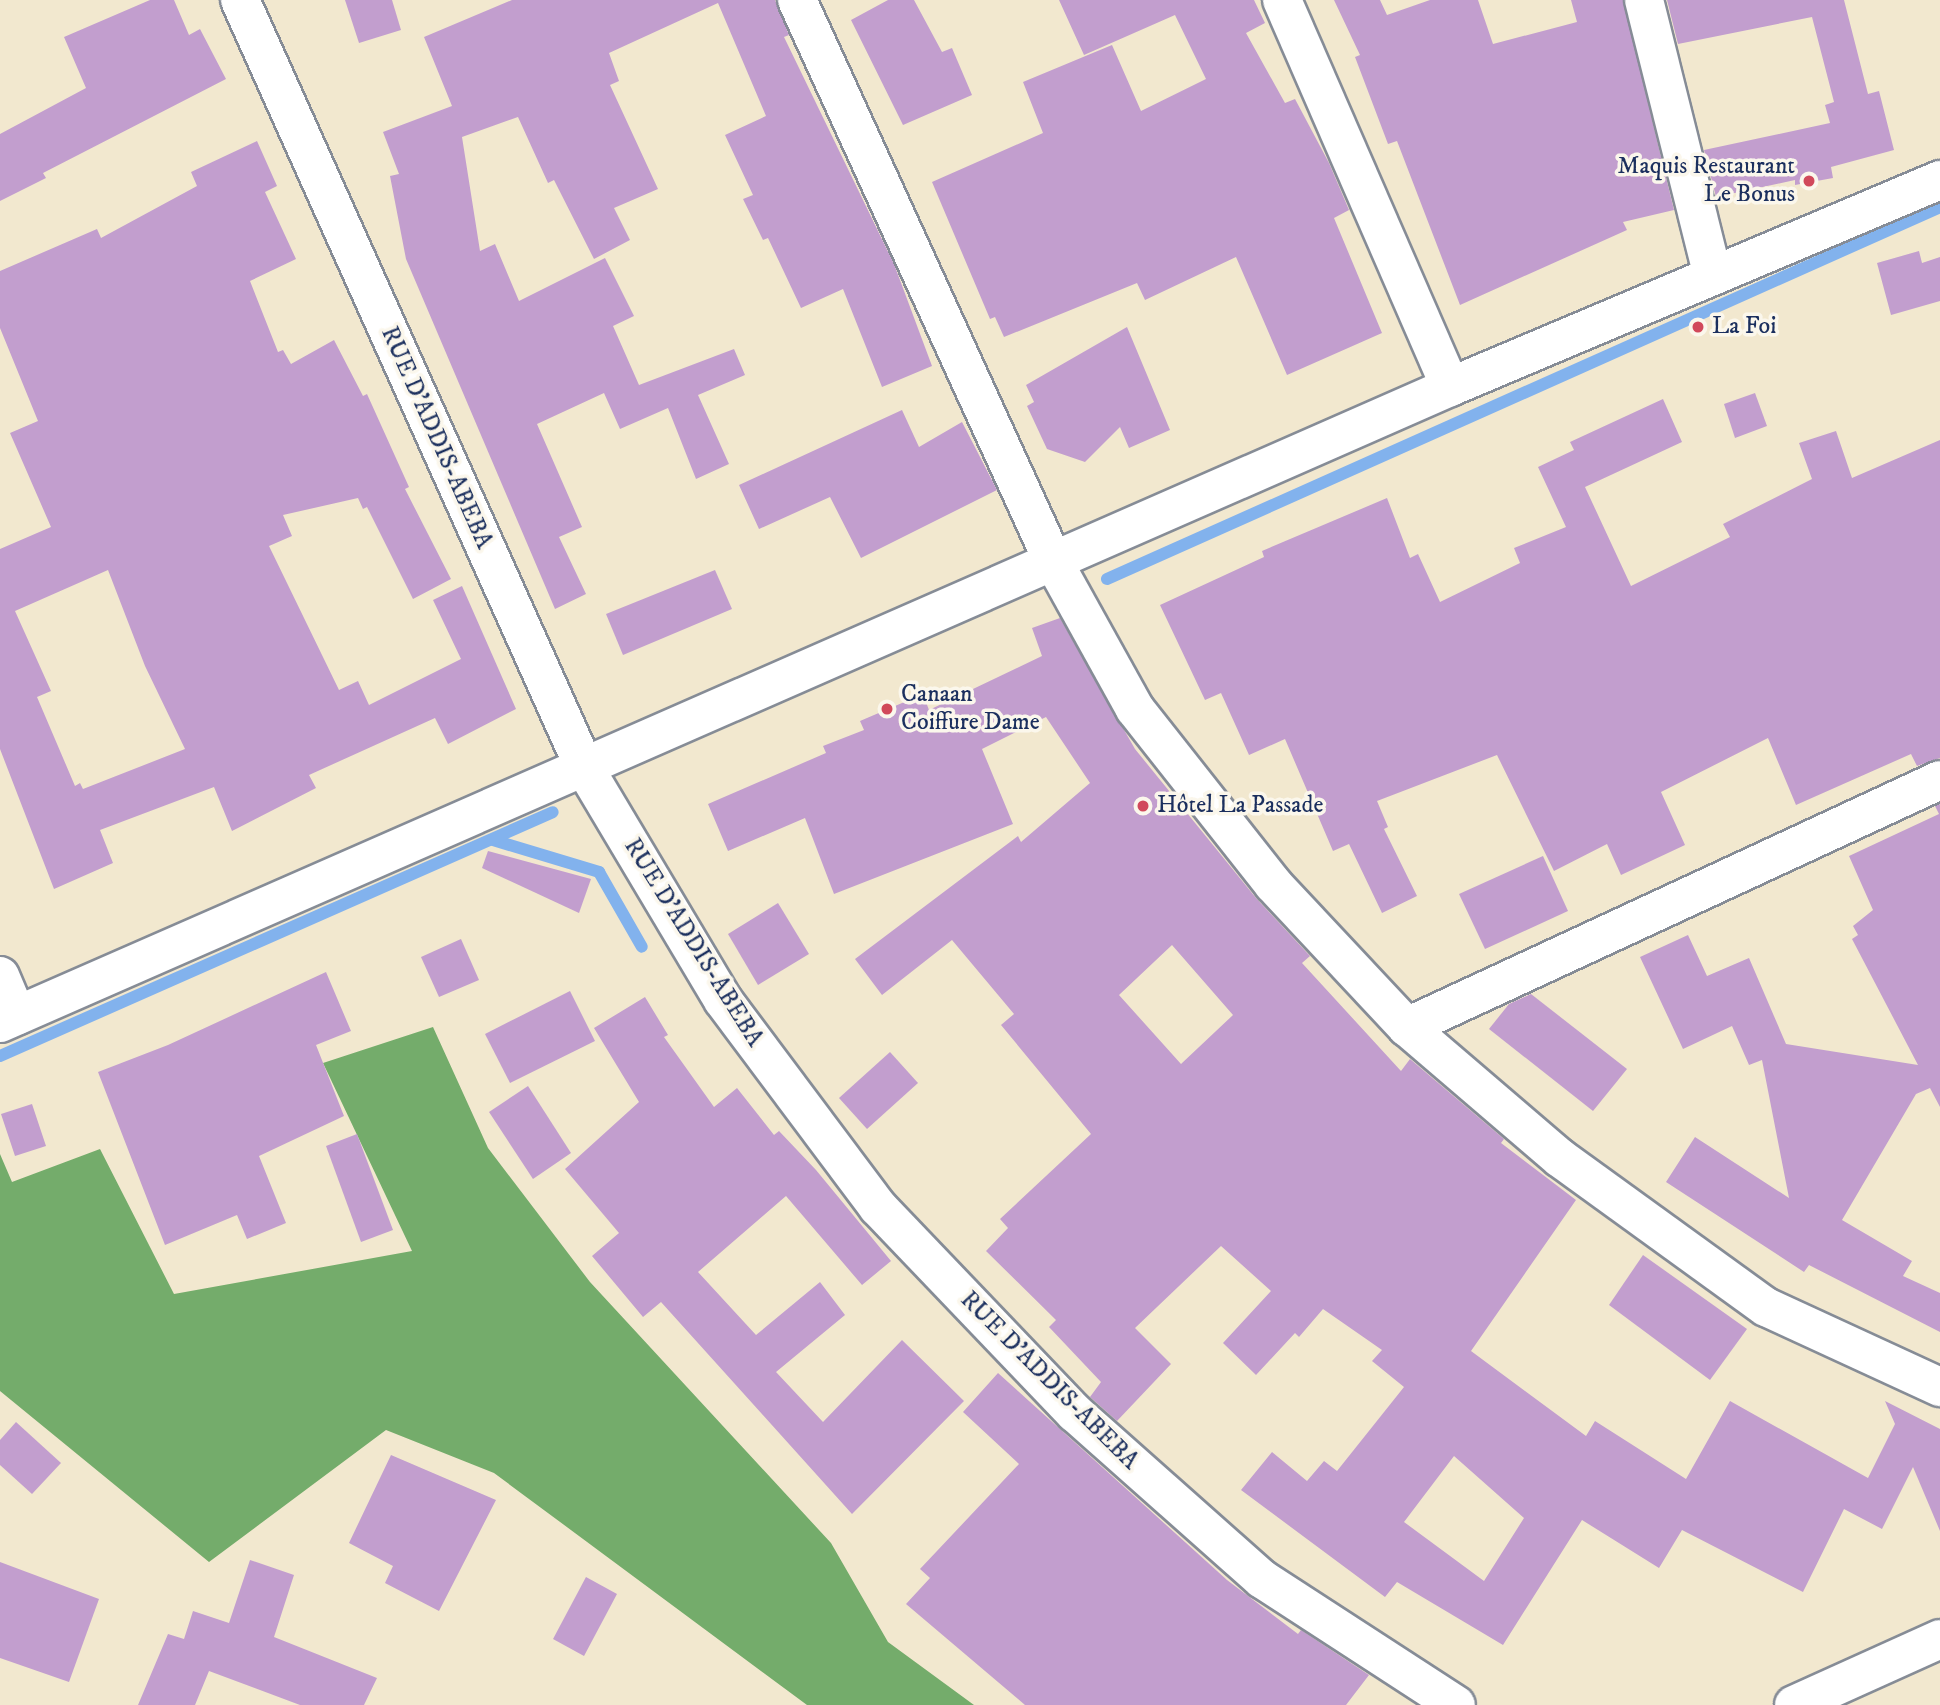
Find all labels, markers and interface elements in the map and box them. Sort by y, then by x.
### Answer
place label: Maquis Restaurant Le Bonus [1618,153,1795,209]
marker: Maquis Restaurant Le Bonus [1801,173,1817,189]
place label: La Foi [1712,313,1776,341]
marker: La Foi [1690,319,1706,335]
street label: RUE D'ADDIS-ABEBA [374,322,498,554]
place label: Canaan Coiffure Dame [901,681,1040,737]
marker: Canaan Coiffure Dame [879,701,895,717]
place label: Hôtel La Passade [1157,792,1323,820]
marker: Hôtel La Passade [1135,798,1151,814]
street label: RUE D'ADDIS-ABEBA [617,834,769,1052]
street label: RUE D'ADDIS-ABEBA [954,1286,1144,1476]

